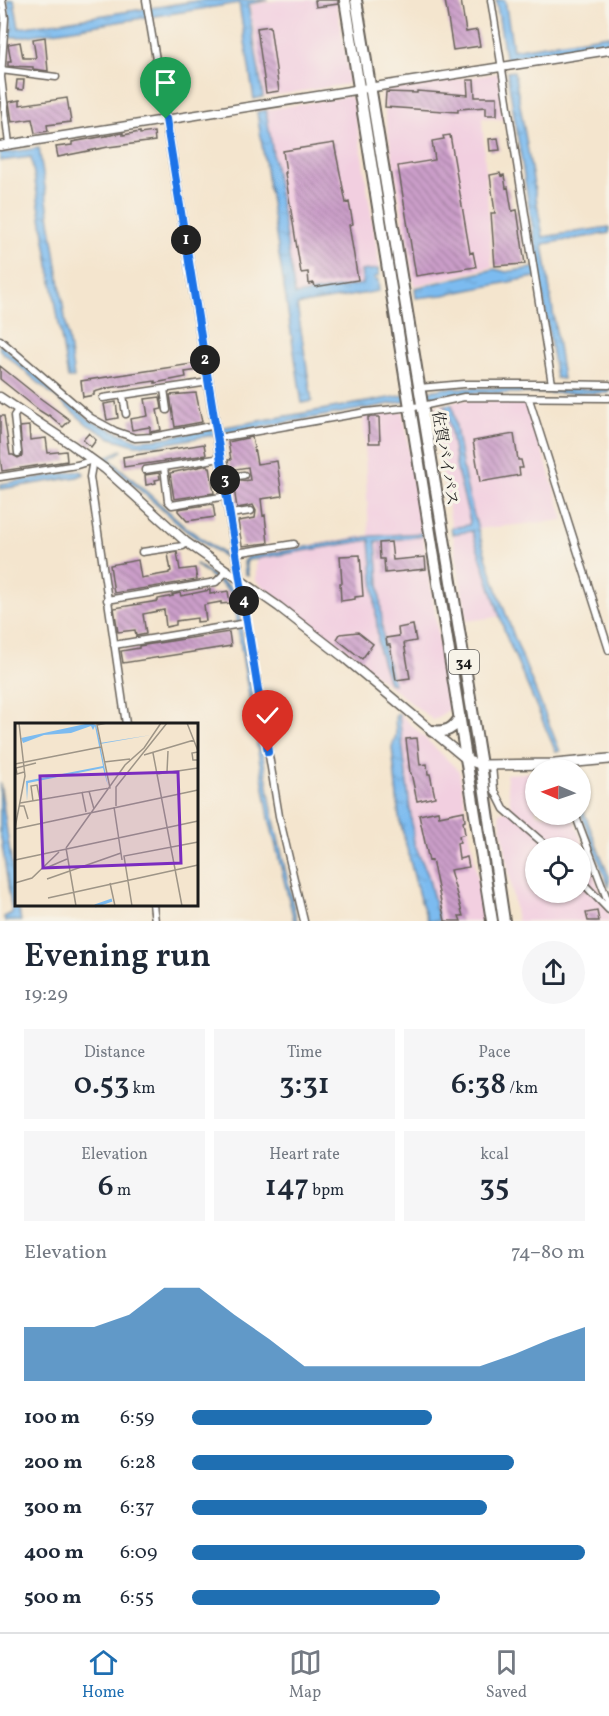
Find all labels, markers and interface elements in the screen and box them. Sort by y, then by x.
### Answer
pin [140,57,191,119]
icon: arrive [149,66,182,99]
pin: 1 [171,225,201,255]
text: 1 [183,229,189,251]
pin: 2 [190,345,220,375]
text: 2 [201,349,209,371]
street label: 佐賀バイパス [426,409,462,507]
pin: 3 [210,465,240,495]
text: 3 [221,469,229,491]
pin: 4 [229,586,259,616]
text: 4 [239,590,249,612]
road number: 34 [449,650,479,674]
pin [242,690,293,752]
icon: check [251,699,284,732]
inset map [15,723,198,906]
north arrow [525,759,591,825]
map controls [525,759,591,903]
button: locate [525,837,591,903]
text: Evening run [24,935,211,981]
button: share [522,941,585,1004]
text: 19:29 [24,981,68,1009]
text: Distance [84,1042,145,1064]
text: Time [287,1042,322,1064]
text: Pace [478,1042,511,1064]
text: 0.53 [74,1064,129,1106]
text: 3:31 [279,1064,330,1106]
text: 6:38 [451,1064,506,1106]
text: km [129,1078,155,1100]
text: /km [506,1078,538,1100]
text: Elevation [81,1144,148,1166]
text: Heart rate [269,1144,340,1166]
text: kcal [480,1144,509,1166]
text: 6 [98,1166,114,1208]
text: 147 [265,1166,309,1208]
text: 35 [480,1166,509,1208]
text: m [114,1180,131,1202]
text: bpm [309,1180,344,1202]
text: Elevation [24,1239,107,1267]
text: 74–80 m [511,1239,585,1267]
text: 100 m [24,1404,80,1432]
text: 6:59 [120,1404,154,1432]
text: 200 m [24,1449,82,1477]
text: 6:28 [120,1449,156,1477]
text: 300 m [24,1494,82,1522]
text: 6:37 [120,1494,155,1522]
text: 400 m [24,1539,84,1567]
text: 6:09 [120,1539,157,1567]
text: 500 m [24,1584,82,1612]
text: 6:55 [120,1584,154,1612]
tab: Home [82,1646,124,1704]
tab: Map [289,1646,322,1704]
tab: Saved [486,1646,527,1704]

